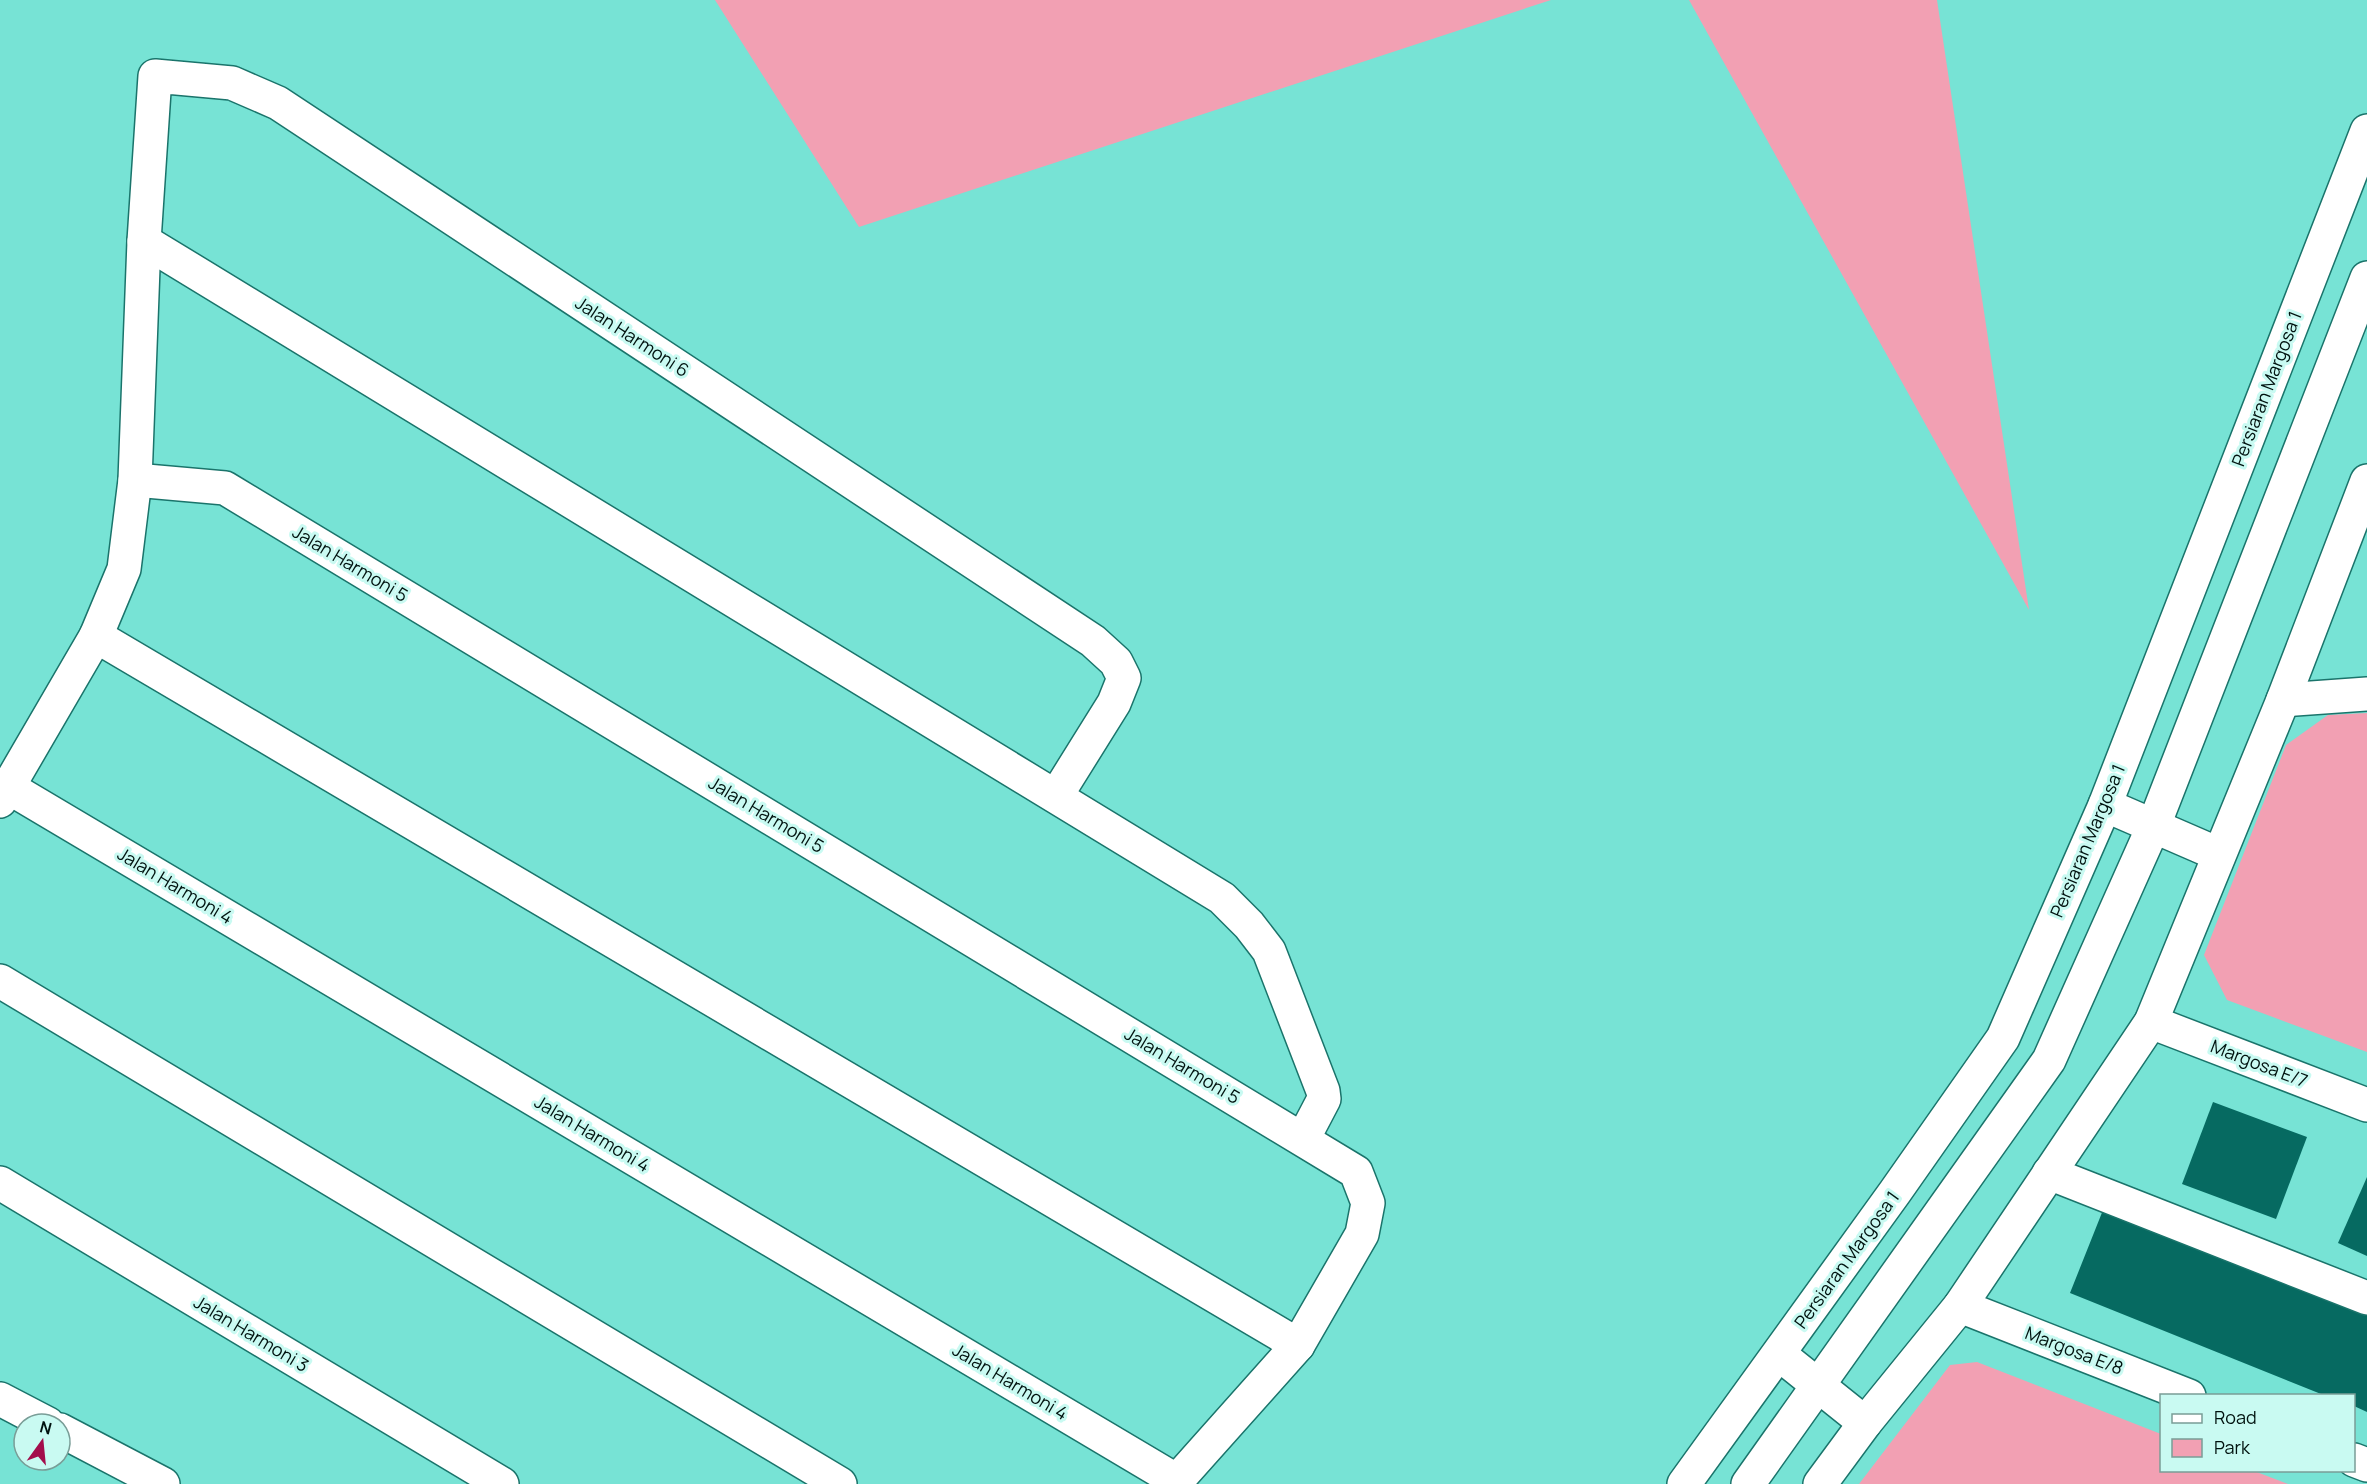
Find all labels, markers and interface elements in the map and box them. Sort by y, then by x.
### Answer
street label: Jalan Harmoni 6 [571,290,694,382]
street label: Persiaran Margosa 1 [2225,308,2307,470]
street label: Jalan Harmoni 5 [288,519,413,607]
street label: Persiaran Margosa 1 [2044,760,2130,921]
street label: Jalan Harmoni 5 [704,770,829,858]
street label: Jalan Harmoni 4 [113,841,238,929]
street label: Jalan Harmoni 5 [1120,1021,1245,1109]
street label: Margosa E/7 [2208,1034,2311,1093]
street label: Jalan Harmoni 4 [530,1089,655,1177]
street label: Persiaran Margosa 1 [1788,1186,1904,1333]
street label: Jalan Harmoni 3 [190,1289,313,1377]
street label: Margosa E/8 [2022,1320,2127,1380]
street label: Jalan Harmoni 4 [948,1337,1073,1425]
legend [2160,1394,2355,1472]
text: Road [2214,1405,2257,1429]
north arrow [12,1412,72,1472]
text: N [37,1415,54,1440]
text: Park [2214,1435,2251,1459]

